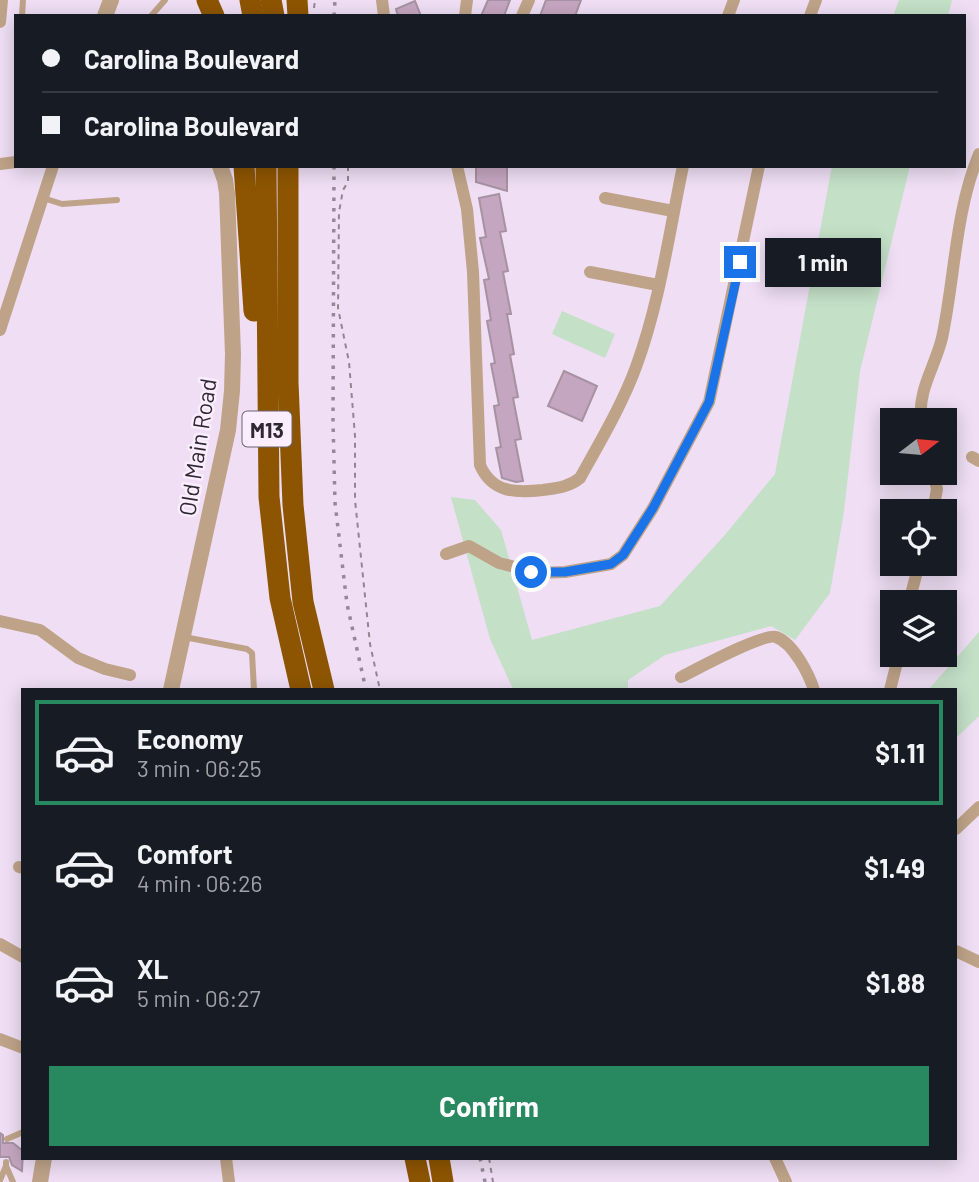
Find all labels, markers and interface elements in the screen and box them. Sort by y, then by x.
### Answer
text: Carolina Boulevard [84,43,299,74]
text: Carolina Boulevard [84,110,299,141]
callout: 1 min [764,238,880,286]
route end [724,246,756,278]
text: 1 min [798,248,848,276]
street label: Old Main Road [172,376,222,518]
north arrow [880,408,957,485]
map controls [880,408,957,667]
road number: M13 [243,412,292,446]
button: locate [880,499,957,576]
route start [515,556,547,588]
button: layers [880,590,957,667]
icon: car [53,721,116,784]
text: Economy [137,723,243,754]
text: $1.11 [875,737,925,768]
text: 3 min · 06:25 [137,754,262,782]
icon: car [53,836,116,899]
text: Comfort [137,838,233,869]
text: $1.49 [864,852,925,883]
text: 4 min · 06:26 [137,869,262,897]
icon: car [53,951,116,1014]
text: XL [137,953,168,984]
text: $1.88 [866,967,925,998]
text: 5 min · 06:27 [137,984,261,1012]
button: Confirm [49,1066,929,1146]

